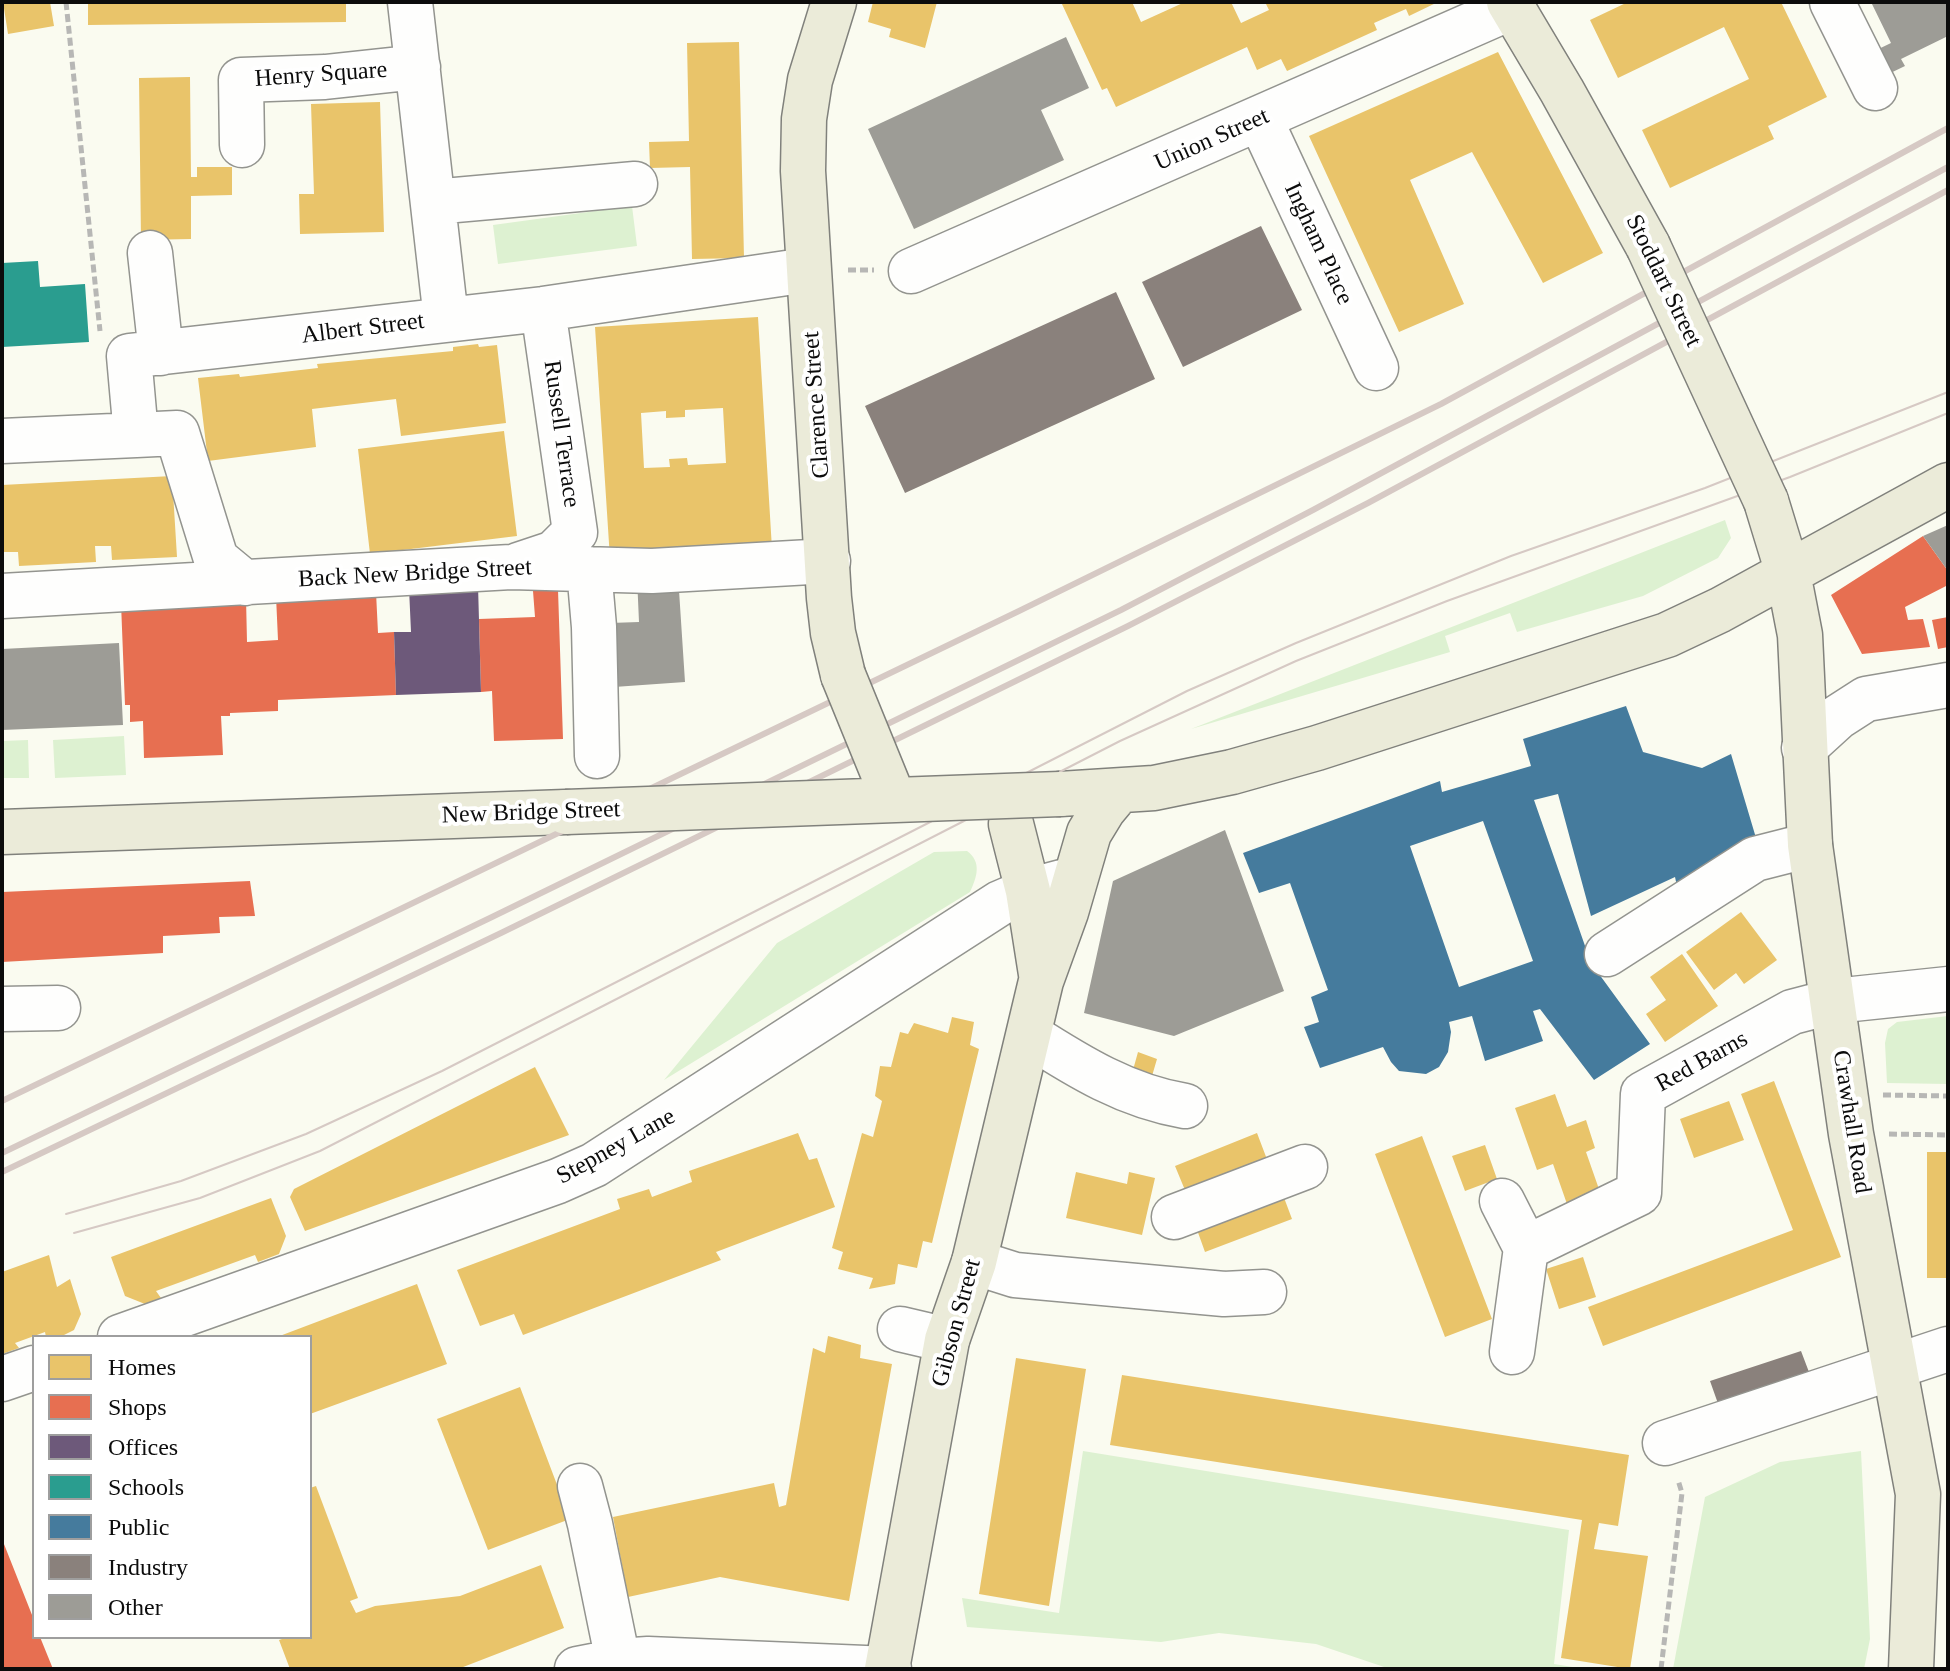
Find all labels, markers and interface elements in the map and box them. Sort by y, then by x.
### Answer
street label: Henry Square [254,56,388,94]
street label: Union Street [1150,102,1274,178]
street label: Ingham Place [1277,178,1359,310]
street label: Stoddart Street [1619,210,1707,352]
street label: Albert Street [300,307,426,351]
street label: Clarence Street [797,331,837,479]
street label: Russell Terrace [536,359,586,509]
street label: Back New Bridge Street [297,553,533,595]
street label: New Bridge Street [441,795,621,831]
street label: Red Barns [1651,1025,1753,1099]
street label: Crawhall Road [1825,1048,1877,1196]
street label: Stepney Lane [552,1103,680,1191]
street label: Gibson Street [926,1256,988,1390]
legend [32,1335,312,1639]
text: Homes [108,1354,176,1380]
text: Shops [108,1394,167,1420]
text: Offices [108,1434,178,1460]
text: Schools [108,1474,184,1500]
text: Public [108,1514,169,1540]
text: Industry [108,1554,188,1580]
text: Other [108,1594,163,1620]

